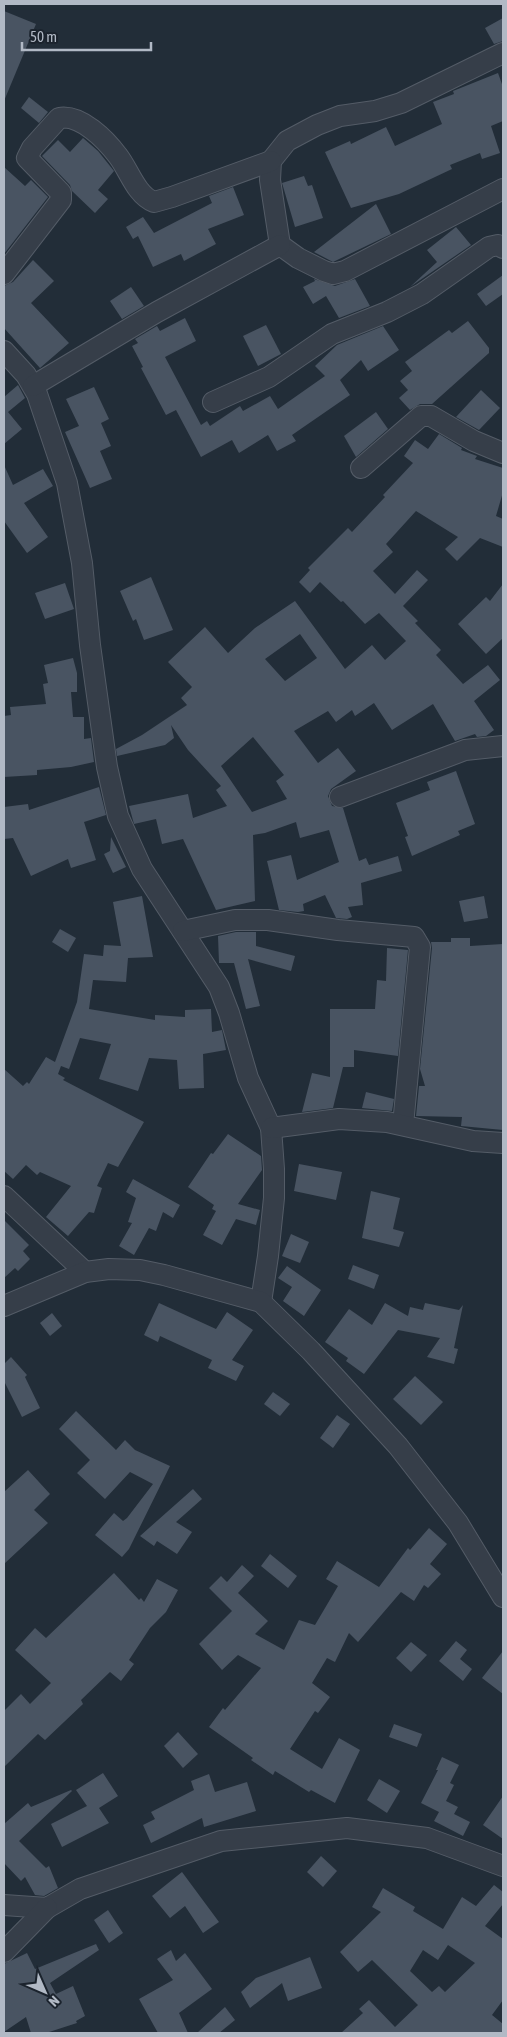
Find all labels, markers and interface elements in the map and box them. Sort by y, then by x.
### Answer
scale bar [22,20,151,52]
text: 50 m [30,28,57,45]
north arrow [20,1967,70,2017]
text: N [46,1993,63,2010]

